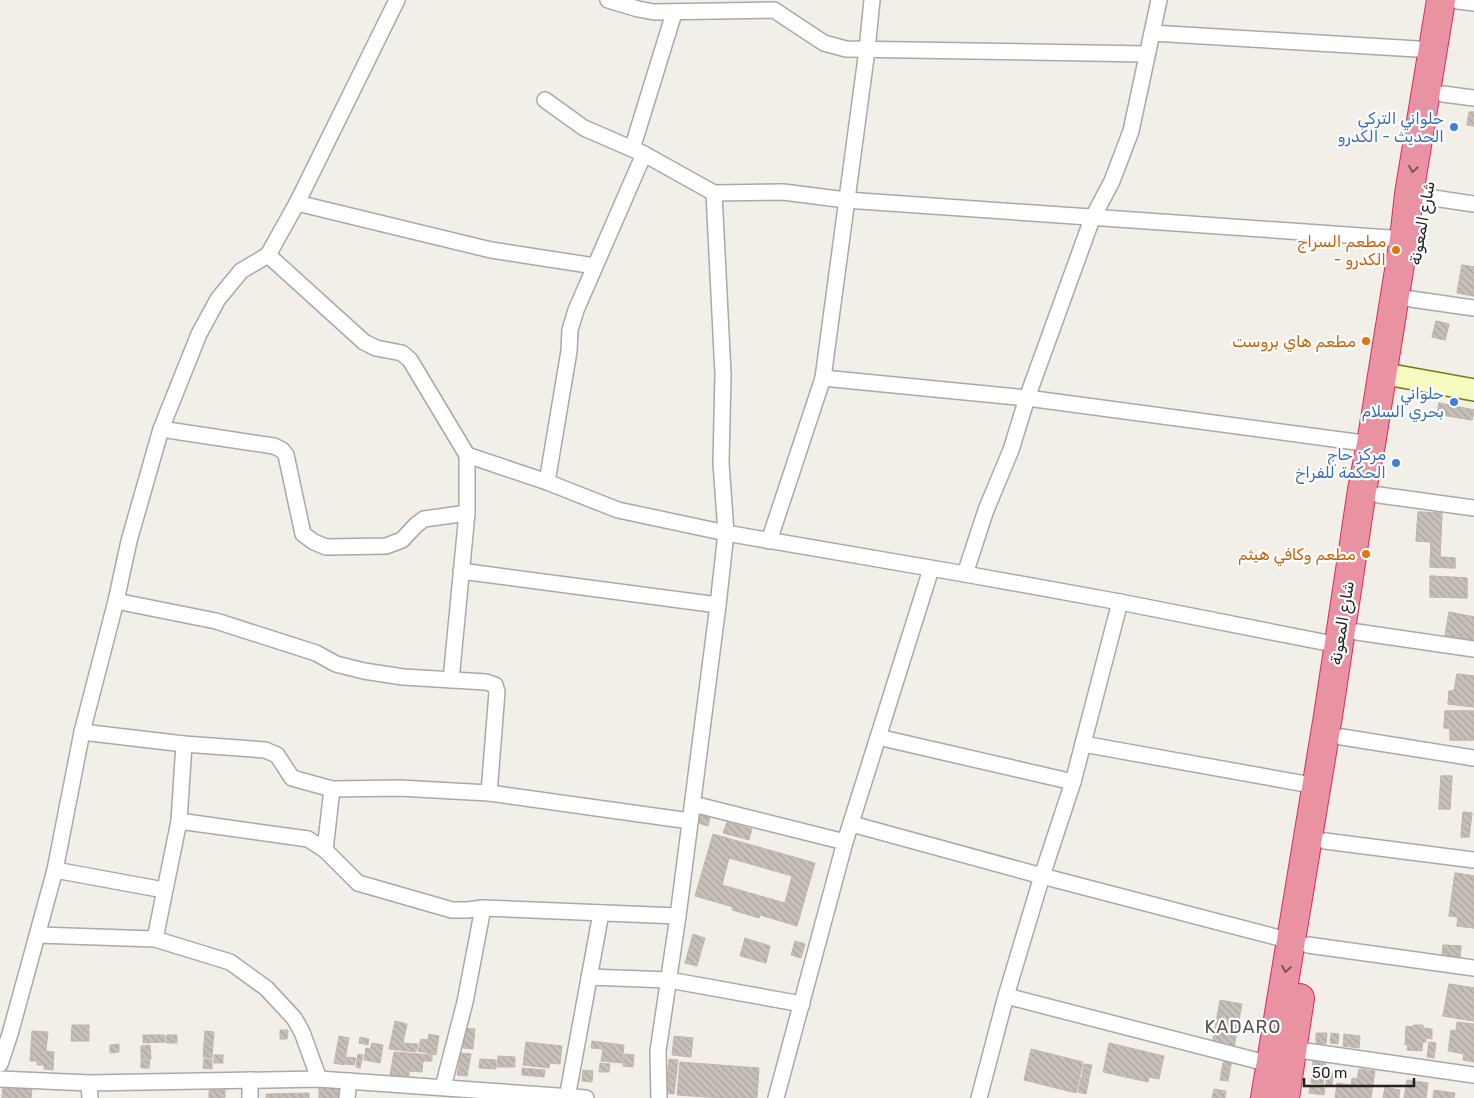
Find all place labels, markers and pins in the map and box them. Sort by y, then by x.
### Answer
place label: حلواني التركي الحديث - الكدرو [1338,109,1444,147]
marker: حلواني التركي الحديث - الكدرو [1448,121,1460,133]
place label: مطعم السراج - الكدرو [1297,232,1386,270]
marker: مطعم السراج - الكدرو [1390,244,1402,256]
place label: مطعم هاي بروست [1232,332,1356,353]
marker: مطعم هاي بروست [1360,335,1372,347]
place label: حلواني بحري السلام [1362,384,1444,423]
marker: حلواني بحري السلام [1448,396,1460,408]
place label: مركز حاج الحكمة للفراخ [1295,445,1386,484]
marker: مركز حاج الحكمة للفراخ [1390,457,1402,469]
place label: مطعم وكافي هيثم [1238,545,1356,567]
marker: مطعم وكافي هيثم [1360,548,1372,560]

